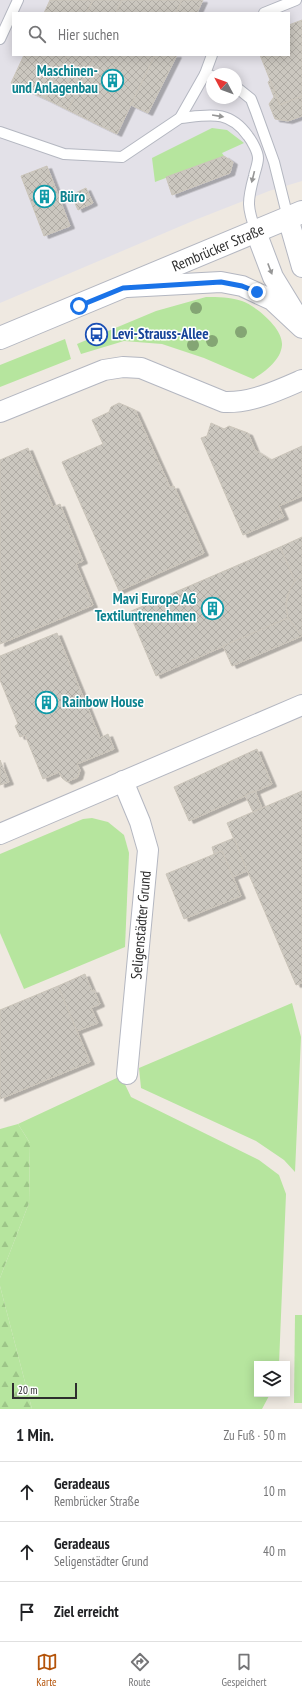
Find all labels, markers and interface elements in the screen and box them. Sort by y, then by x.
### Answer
search box [12,12,290,56]
icon: search [26,23,48,45]
text: Hier suchen [58,25,119,44]
place label: Maschinen- und Anlagenbau [12,61,98,97]
building icon: Maschinen- und Anlagenbau [100,67,126,93]
north arrow [206,68,242,104]
one-way arrow [212,113,224,119]
one-way arrow [250,171,256,184]
building icon: Büro [31,184,57,210]
place label: Büro [60,187,85,206]
street label: Rembrücker Straße [169,220,267,276]
one-way arrow [267,263,273,275]
route end [248,283,266,301]
route start [70,297,88,315]
bus stop icon: Levi-Strauss-Allee [83,321,109,347]
place label: Levi-Strauss-Allee [112,324,209,343]
place label: Mavi Europe AG Textiluntrenehmen [95,589,196,625]
building icon: Mavi Europe AG Textiluntrenehmen [199,595,225,621]
building icon: Rainbow House [34,689,60,715]
place label: Rainbow House [62,692,144,711]
street label: Seligenstädter Grund [126,870,155,980]
map controls [254,1361,290,1397]
button: layers [254,1361,290,1397]
scale bar [12,1381,77,1400]
text: 20 m [18,1383,37,1397]
text: 1 Min. [16,1424,54,1446]
text: Zu Fuß · 50 m [224,1427,286,1444]
text: Geradeaus [54,1474,110,1493]
icon: ahead [16,1481,38,1503]
text: 10 m [263,1483,286,1500]
text: Rembrücker Straße [54,1493,139,1510]
text: Geradeaus [54,1534,110,1553]
icon: ahead [16,1541,38,1563]
text: 40 m [263,1543,286,1560]
text: Seligenstädter Grund [54,1553,148,1570]
icon: arrive [16,1601,38,1623]
text: Ziel erreicht [54,1602,119,1621]
tab: Karte [36,1651,58,1689]
tab: Route [129,1651,151,1689]
tab: Gespeichert [222,1651,267,1689]

